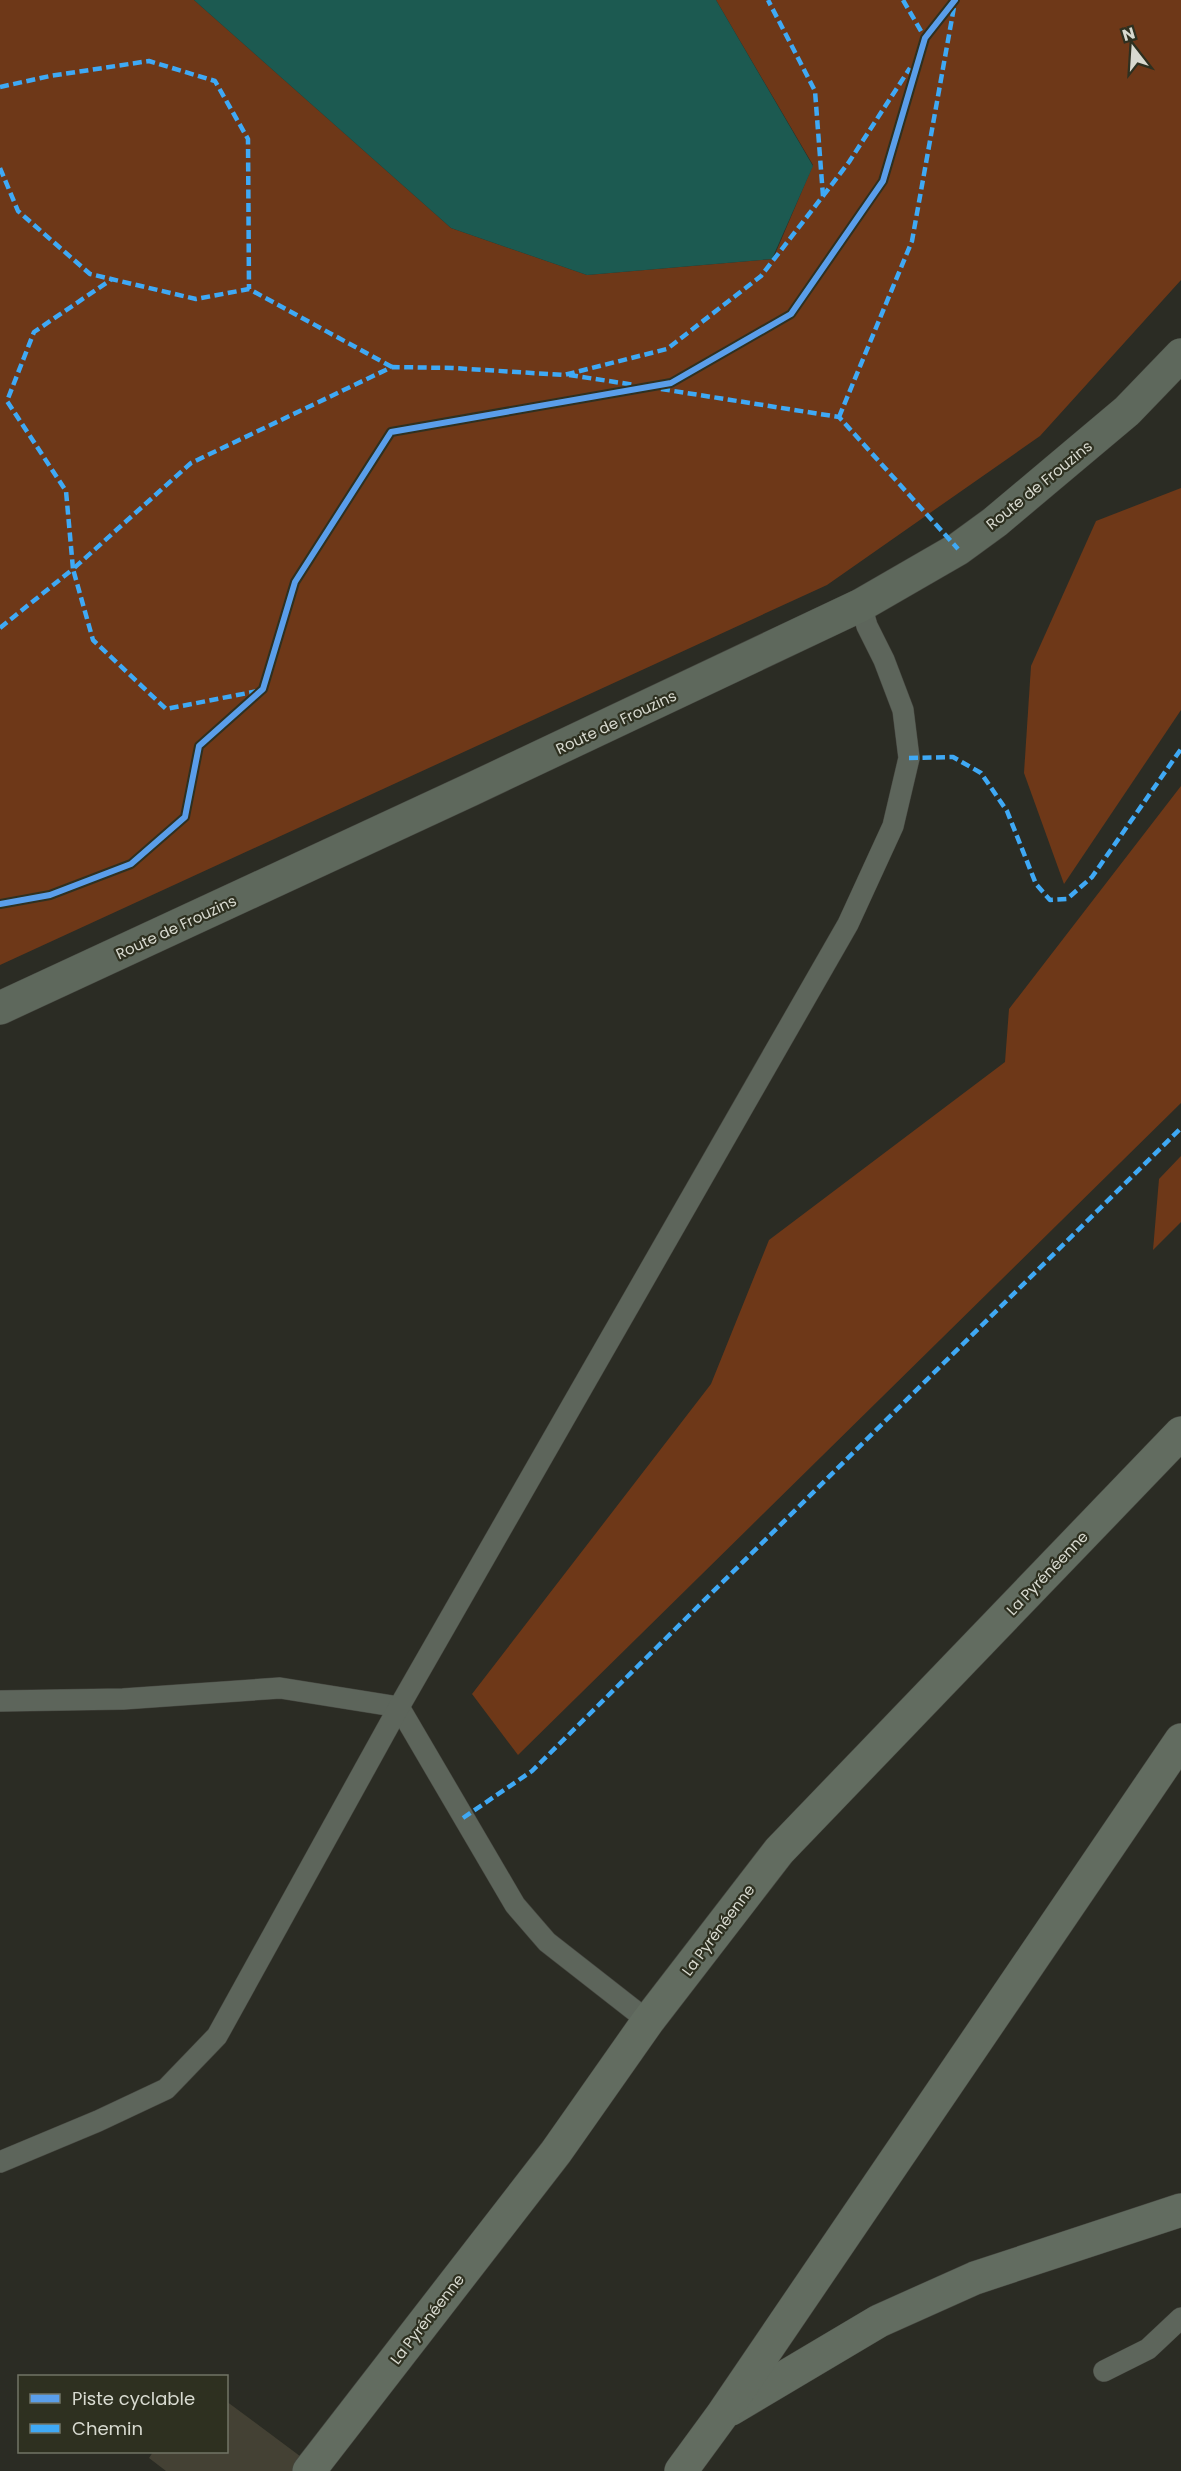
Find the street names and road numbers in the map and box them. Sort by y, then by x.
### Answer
street label: Route de Frouzins [982,436,1097,534]
street label: Route de Frouzins [552,685,680,759]
street label: Route de Frouzins [112,890,240,964]
street label: La Pyrénéenne [1001,1526,1093,1620]
street label: La Pyrénéenne [677,1880,759,1980]
street label: La Pyrénéenne [385,2269,469,2369]

